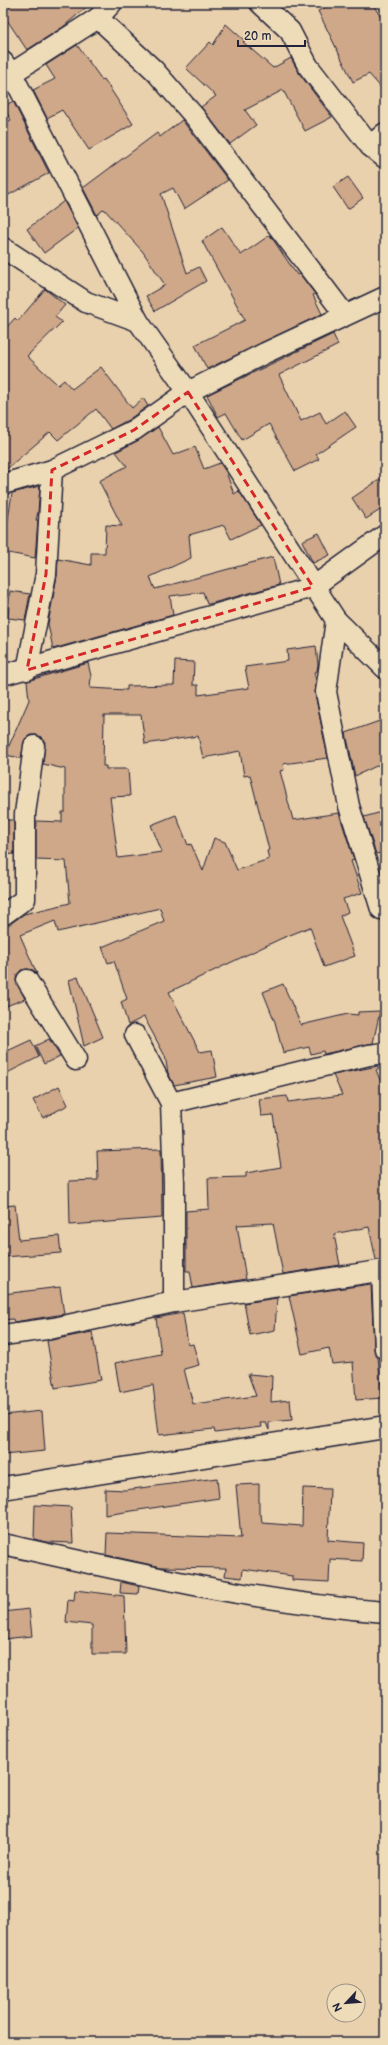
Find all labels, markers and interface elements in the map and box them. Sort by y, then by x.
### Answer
scale bar [238,22,305,48]
text: 20 m [244,29,271,44]
north arrow [326,1983,366,2023]
text: N [330,2001,345,2014]

